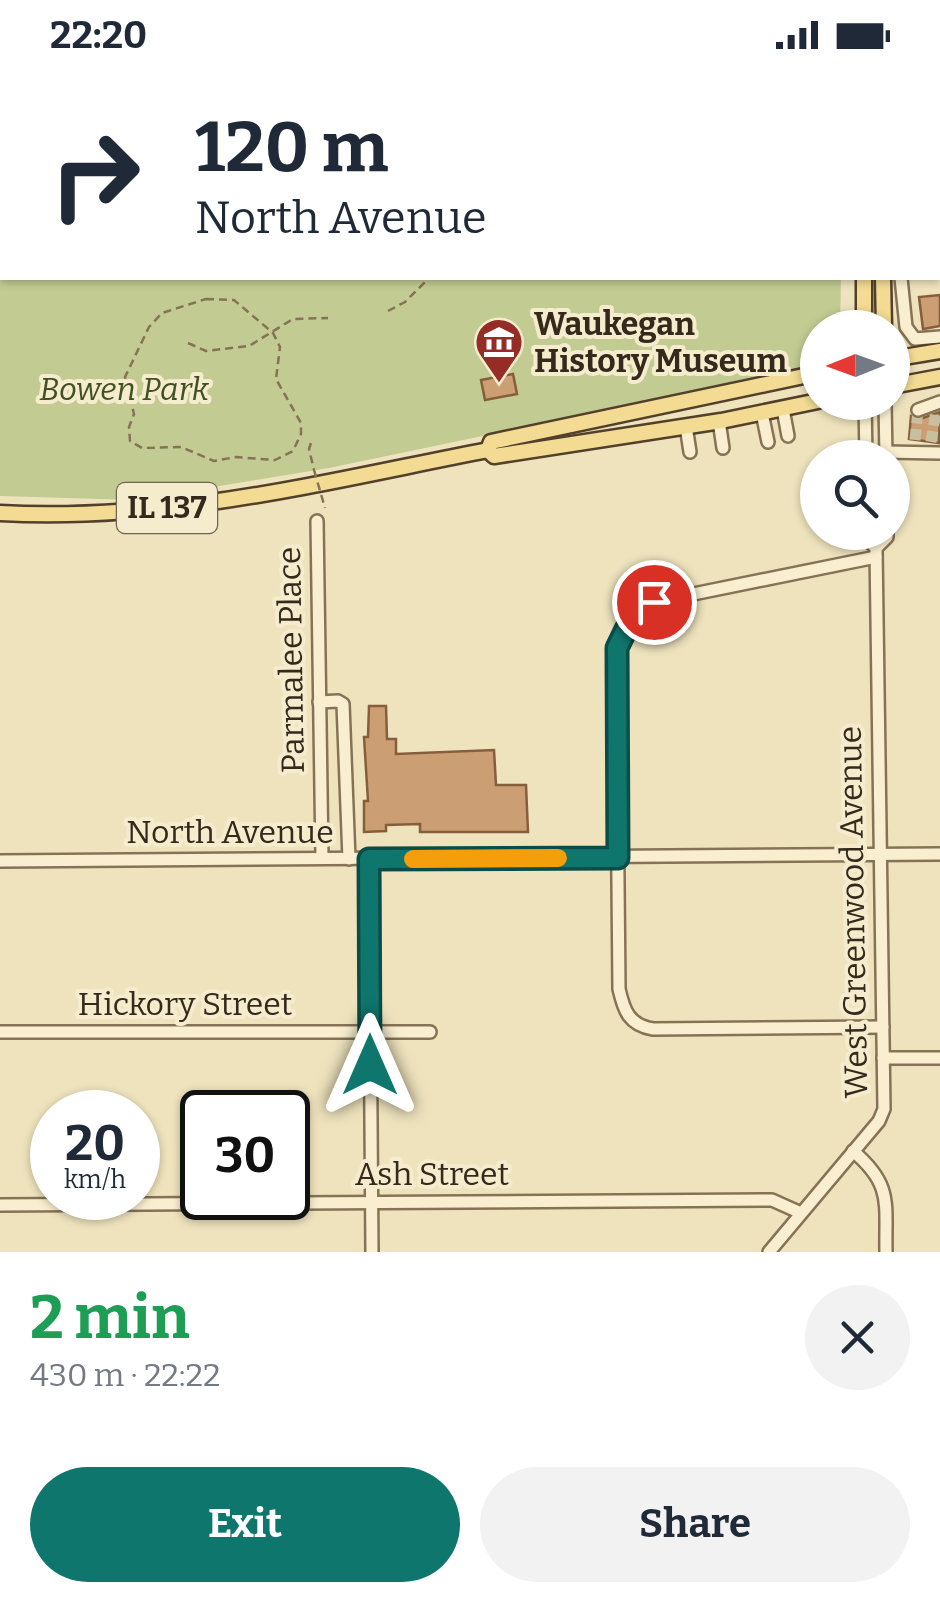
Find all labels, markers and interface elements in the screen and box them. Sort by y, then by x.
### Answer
text: 22:20 [50,12,147,58]
text: 120 m [195,106,388,190]
icon: right [30,110,160,240]
text: North Avenue [195,191,487,245]
place label: Waukegan History Museum [534,305,788,380]
north arrow [800,310,910,420]
map controls [800,310,910,550]
museum icon: Waukegan History Museum [473,316,525,384]
park label: Bowen Park [39,370,209,408]
button: search [800,440,910,550]
road number: IL 137 [117,483,217,533]
street label: Parmalee Place [270,546,312,774]
pin [612,560,697,645]
icon: arrive [627,575,682,630]
street label: West Greenwood Avenue [831,726,875,1098]
street label: North Avenue [126,813,334,851]
street label: Hickory Street [78,985,293,1023]
position arrow [318,1013,422,1117]
speed limit sign: 30 [180,1090,310,1220]
text: 20 [65,1113,125,1173]
street label: Ash Street [355,1155,509,1193]
text: km/h [64,1165,126,1195]
text: 2 min [30,1282,190,1354]
button: close [805,1285,910,1390]
text: 430 m · 22:22 [30,1356,220,1394]
button: Exit [30,1467,460,1582]
button: Share [480,1467,910,1582]

